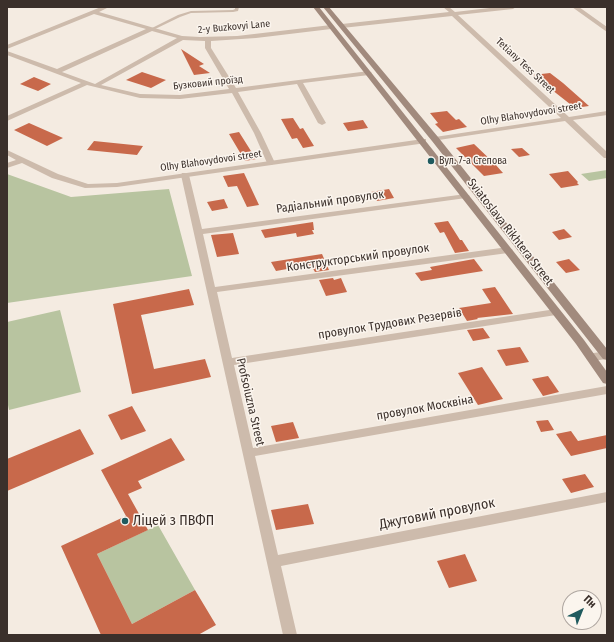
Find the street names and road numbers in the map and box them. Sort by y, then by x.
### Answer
street label: 2-y Buzkovyi Lane [197,18,271,36]
street label: Tetiany Tess Street [493,36,557,96]
street label: Бузковий проїзд [173,73,243,93]
street label: Olhy Blahovydovoi street [480,100,582,128]
street label: Olhy Blahovydovoi street [160,148,262,174]
street label: Sviatoslava Rikhtera Street [464,176,556,288]
street label: Радіальний провулок [275,187,385,217]
street label: Конструкторський провулок [286,241,430,275]
street label: провулок Трудових Резервів [317,306,463,342]
street label: Profsoiuzna Street [233,357,267,447]
street label: провулок Москвіна [375,392,475,424]
street label: Джутовий провулок [378,495,496,533]

